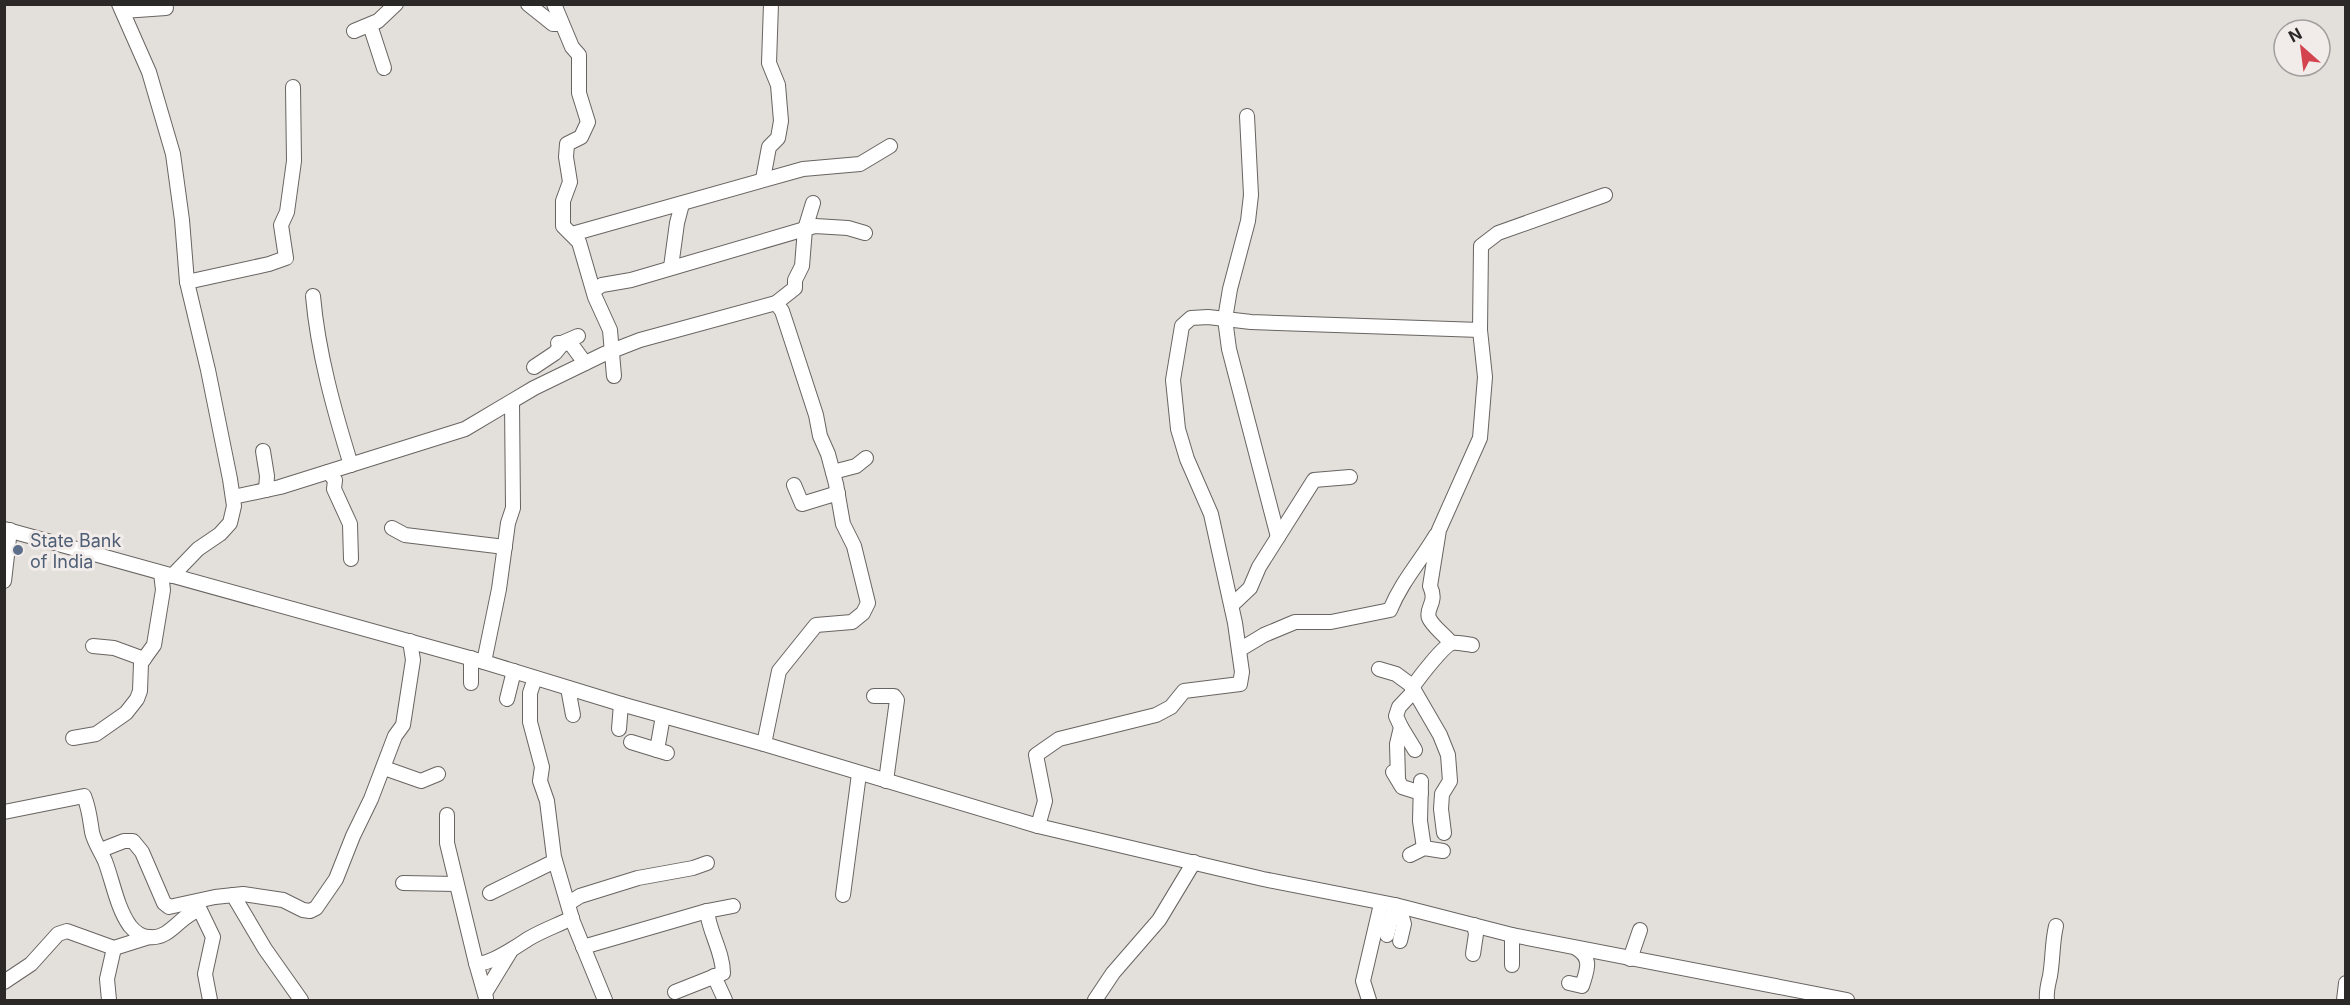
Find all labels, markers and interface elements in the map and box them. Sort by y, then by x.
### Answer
north arrow [2272,18,2332,78]
text: N [2285,23,2305,46]
place label: State Bank of India [30,530,121,572]
marker: State Bank of India [11,543,25,557]

